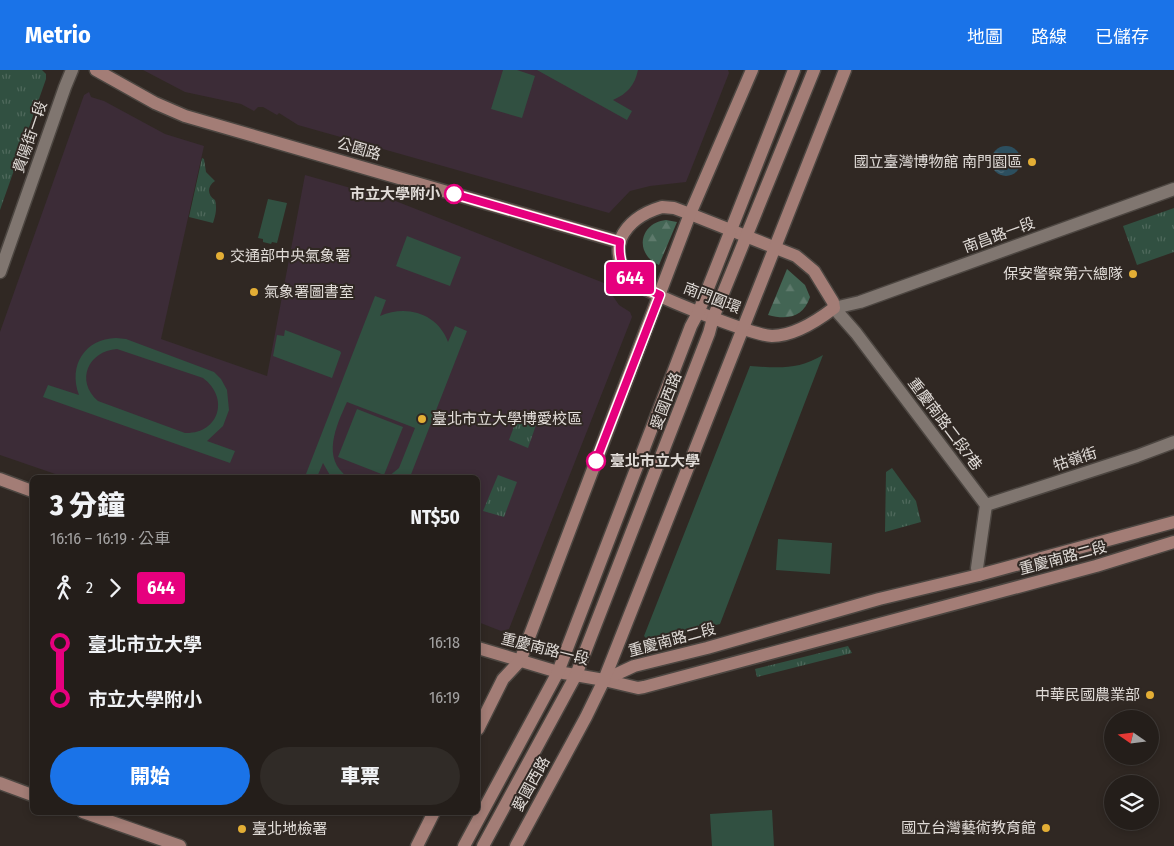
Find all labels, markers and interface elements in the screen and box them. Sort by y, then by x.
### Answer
text: Metrio [25,21,91,49]
text: 地圖 [967,26,1003,48]
text: 路線 [1031,26,1067,48]
text: 已儲存 [1095,26,1149,48]
street label: 貴陽街一段 [9,99,51,175]
street label: 公園路 [335,134,383,164]
place label: 國立臺灣博物館 南門園區 [853,153,1022,171]
marker: 國立臺灣博物館 南門園區 [1026,156,1038,168]
marker: 市立大學附小 [444,184,464,204]
place label: 市立大學附小 [350,185,441,203]
street label: 南昌路一段 [961,214,1037,256]
place label: 交通部中央氣象署 [230,247,350,265]
marker: 交通部中央氣象署 [214,250,226,262]
line badge: 644 [601,262,659,294]
place label: 保安警察第六總隊 [1003,265,1123,283]
text: 644 [616,267,644,289]
marker: 保安警察第六總隊 [1127,268,1139,280]
street label: 南門圓環 [681,279,743,317]
place label: 氣象署圖書室 [264,283,354,301]
marker: 氣象署圖書室 [248,286,260,298]
street label: 愛國西路 [647,370,685,432]
street label: 重慶南路二段7巷 [904,374,986,474]
place label: 臺北市立大學博愛校區 [432,410,582,428]
marker: 臺北市立大學博愛校區 [416,413,428,425]
street label: 牯嶺街 [1051,443,1099,475]
marker: 臺北市立大學 [586,451,606,471]
place label: 臺北市立大學 [610,452,700,470]
text: 3 分鐘 [50,489,125,522]
text: NT$50 [411,506,460,529]
text: 16:16 – 16:19 · 公車 [50,529,170,548]
street label: 重慶南路二段 [1017,538,1109,578]
icon: walk [50,574,78,602]
icon: forward [101,574,129,602]
text: 644 [147,577,175,599]
text: 2 [86,578,93,597]
street label: 重慶南路二段 [626,620,718,660]
street label: 重慶南路一段 [499,629,591,669]
text: 臺北市立大學 [88,633,202,656]
text: 16:18 [429,633,460,652]
place label: 中華民國農業部 [1035,686,1140,704]
text: 市立大學附小 [88,688,202,711]
text: 16:19 [429,688,460,707]
marker: 中華民國農業部 [1144,689,1156,701]
north arrow [1104,710,1159,765]
map controls [1104,710,1159,830]
button: 開始 [50,747,250,805]
button: 車票 [260,747,460,805]
street label: 愛國西路 [509,753,553,815]
button: layers [1104,775,1159,830]
place label: 國立台灣藝術教育館 [901,819,1036,837]
place label: 臺北地檢署 [252,820,327,838]
marker: 國立台灣藝術教育館 [1040,822,1052,834]
marker: 臺北地檢署 [236,823,248,835]

